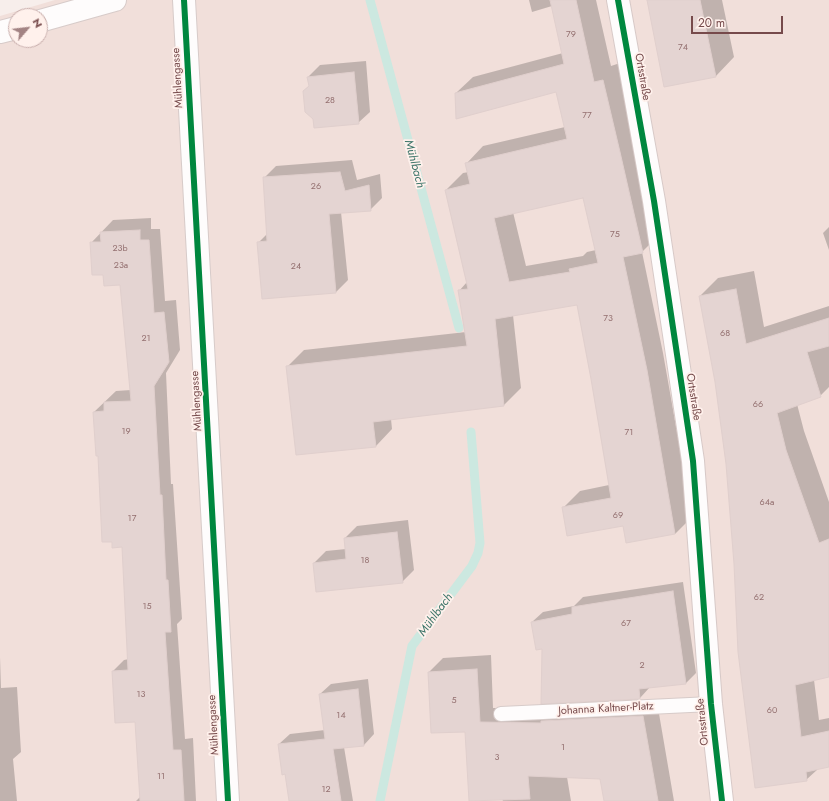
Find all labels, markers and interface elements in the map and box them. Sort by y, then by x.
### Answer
north arrow [8,8,48,48]
scale bar [693,8,785,34]
text: 20 m [698,14,725,32]
text: N [29,15,47,30]
house number: 79 [566,30,576,40]
house number: 74 [678,43,688,53]
street label: Mühlengasse [170,47,186,109]
street label: Ortsstraße [631,52,653,102]
house number: 28 [325,96,335,106]
house number: 77 [582,111,592,121]
water label: Mühlbach [401,138,427,190]
house number: 26 [311,182,321,192]
house number: 75 [610,230,620,240]
house number: 23b [112,244,128,254]
house number: 23a [114,261,128,271]
house number: 24 [291,262,301,272]
house number: 73 [603,314,613,324]
house number: 68 [720,329,730,339]
house number: 21 [141,334,151,344]
street label: Mühlengasse [189,370,205,432]
street label: Ortsstraße [683,372,703,422]
house number: 66 [753,400,763,410]
house number: 19 [121,427,131,437]
house number: 71 [625,428,633,438]
house number: 64a [760,498,774,508]
house number: 69 [613,511,623,521]
house number: 17 [128,514,136,524]
house number: 18 [361,556,369,566]
water label: Mühlbach [416,591,456,639]
house number: 62 [754,593,764,603]
house number: 15 [142,602,152,612]
house number: 67 [621,619,631,629]
house number: 2 [639,661,645,671]
house number: 13 [137,690,145,700]
street label: Mühlengasse [206,694,222,756]
house number: 5 [451,696,457,706]
street label: Ortsstraße [694,698,712,746]
street label: Johanna Kaltner-Platz [558,700,654,718]
house number: 60 [767,706,777,716]
house number: 14 [336,711,346,721]
house number: 1 [561,743,565,753]
house number: 3 [495,753,499,763]
house number: 11 [157,772,165,782]
house number: 12 [321,785,331,795]

